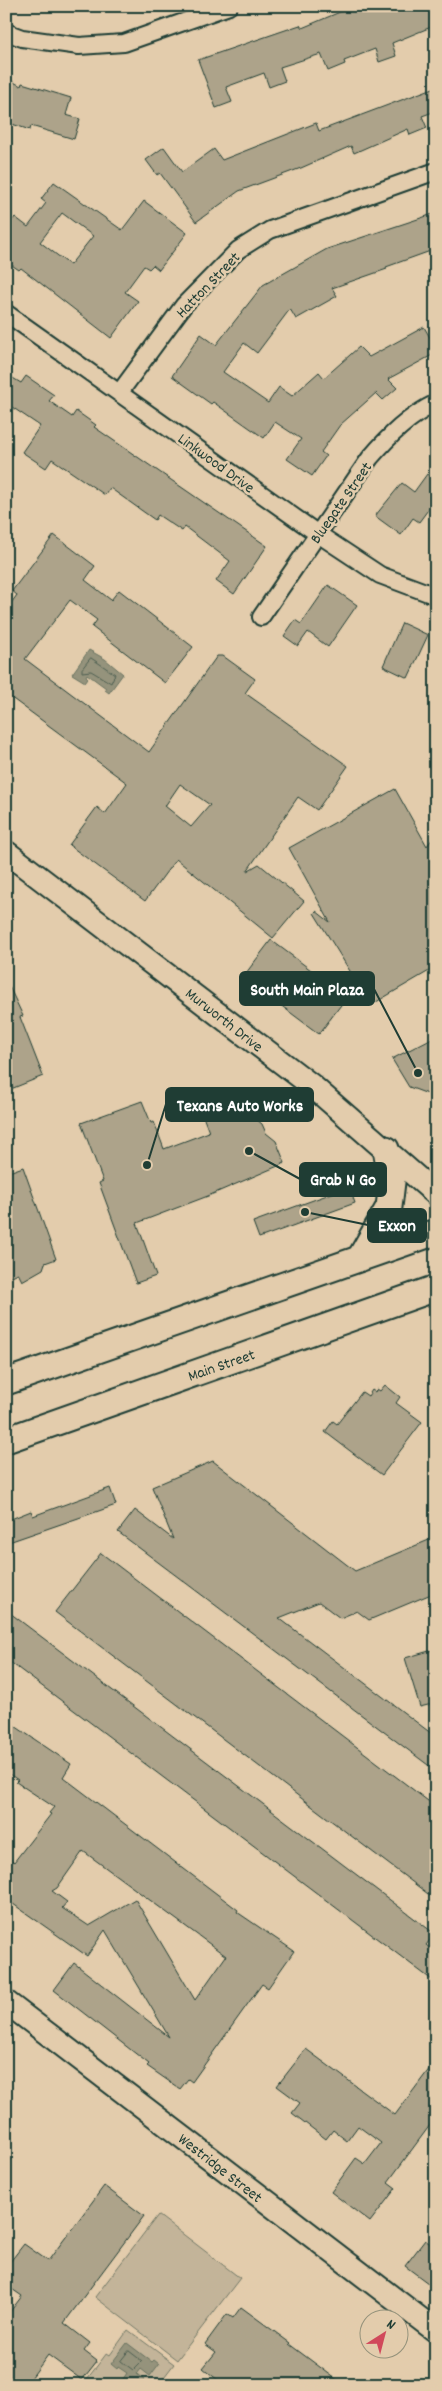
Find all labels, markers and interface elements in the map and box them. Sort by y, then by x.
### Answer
street label: Hatton Street [171,247,247,324]
street label: Linkwood Drive [172,428,259,500]
street label: Bluegate Street [305,458,379,549]
callout: South Main Plaza [240,972,374,1005]
text: South Main Plaza [250,979,364,1004]
street label: Murworth Drive [180,983,267,1059]
callout: Texans Auto Works [166,1088,313,1121]
text: Texans Auto Works [177,1095,304,1120]
callout: Grab N Go [300,1163,386,1196]
text: Grab N Go [310,1169,376,1194]
callout: Exxon [368,1209,426,1242]
text: Exxon [378,1215,416,1240]
street label: Main Street [185,1344,259,1389]
street label: Westridge Street [172,2129,267,2209]
north arrow [360,2308,410,2358]
text: N [382,2315,399,2335]

